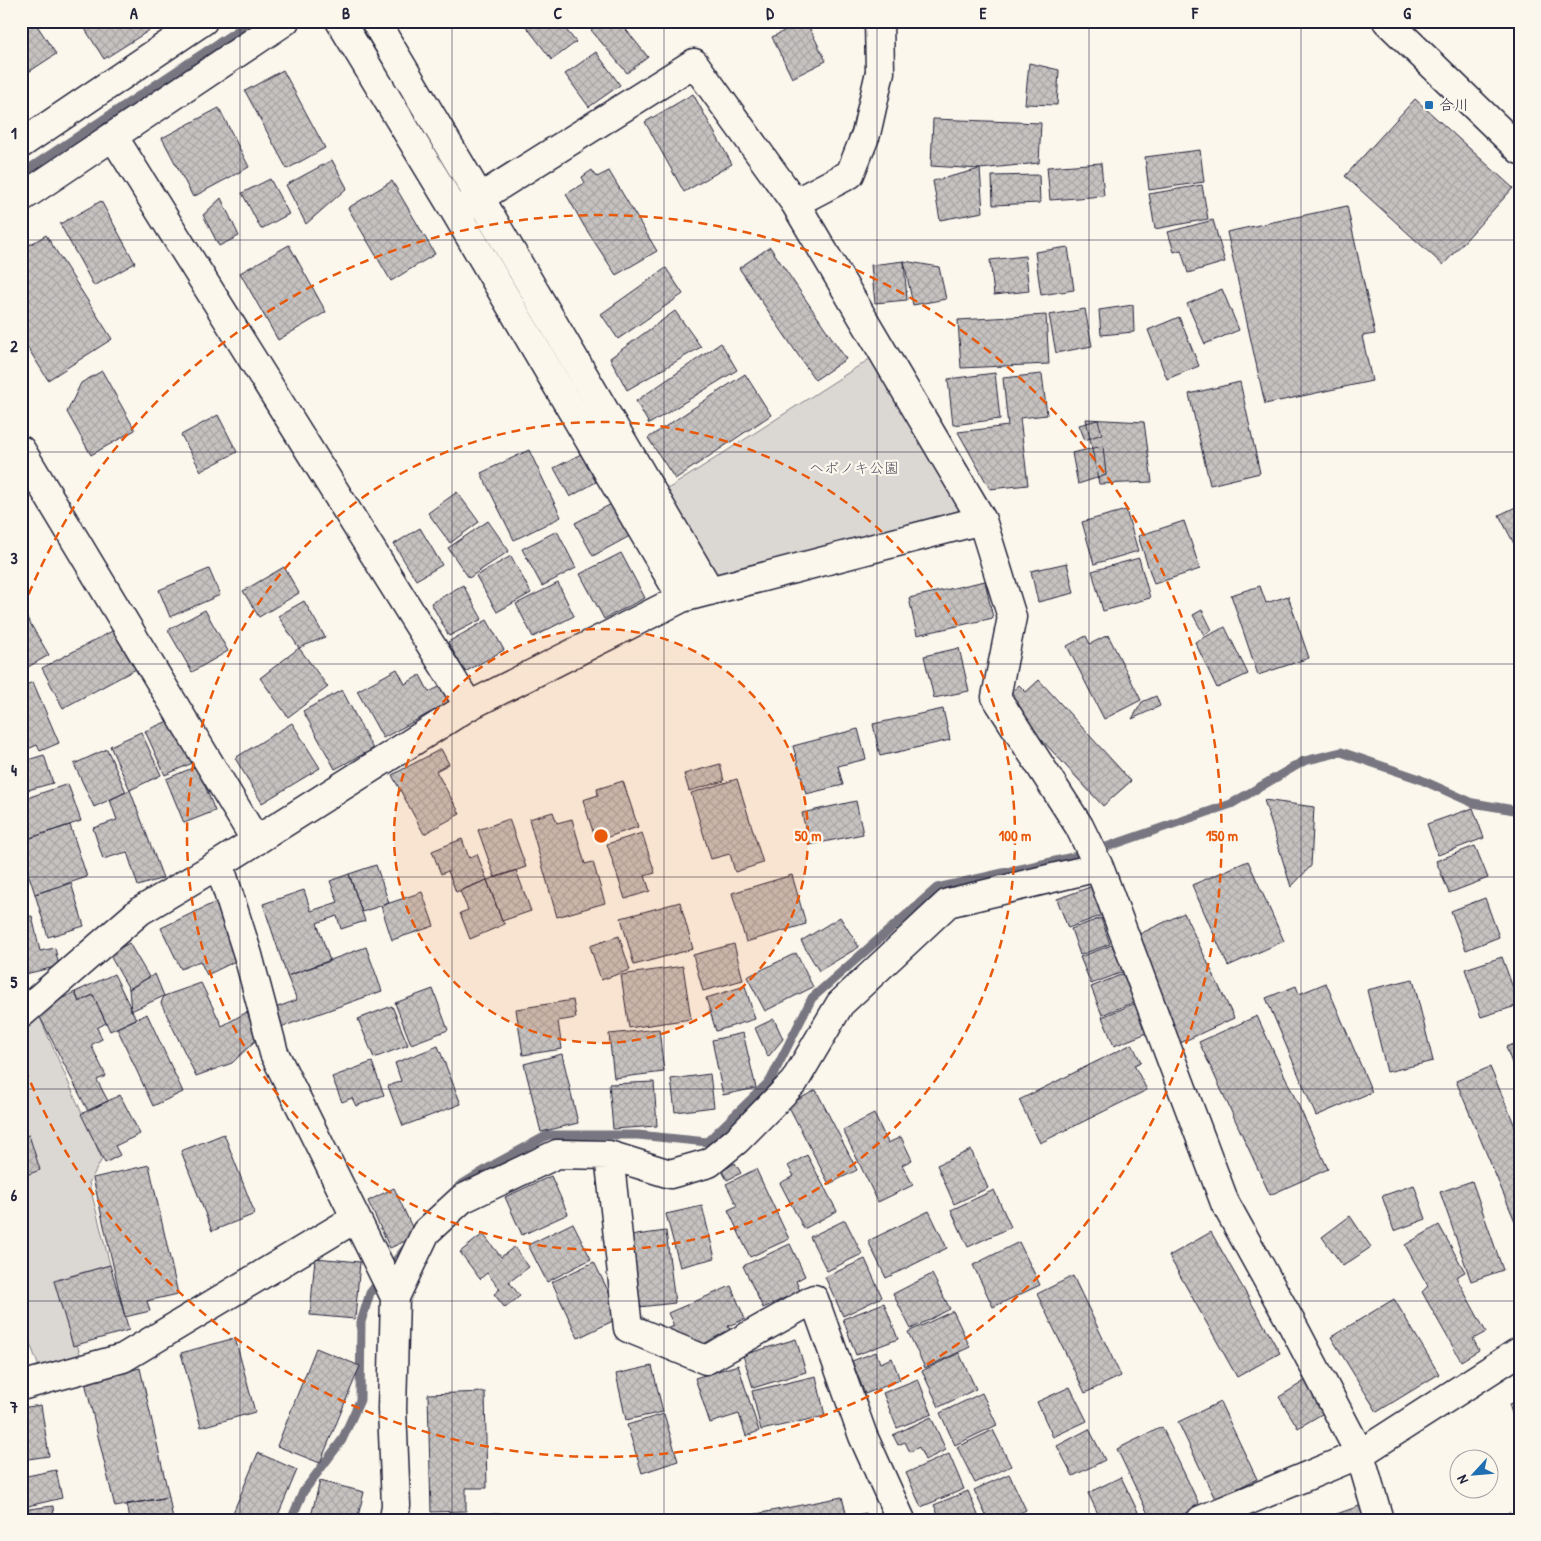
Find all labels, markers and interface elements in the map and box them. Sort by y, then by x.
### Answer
text: A [130,2,138,24]
text: B [342,2,350,24]
text: C [554,2,563,24]
text: D [766,2,774,24]
text: E [979,2,987,24]
text: F [1191,2,1199,24]
text: G [1403,2,1411,24]
place label: 合川 [1439,94,1469,115]
marker: 合川 [1423,99,1435,111]
text: 1 [11,122,17,144]
text: 2 [10,335,18,357]
park label: ヘボノキ公園 [809,457,899,478]
text: 3 [10,547,18,569]
text: 4 [11,759,17,781]
text: 50 m [795,825,821,846]
text: 100 m [999,825,1031,846]
text: 150 m [1206,825,1238,846]
centre of rings [592,827,610,845]
text: 5 [11,971,18,993]
text: 6 [11,1184,18,1206]
text: 7 [9,1396,18,1418]
north arrow [1448,1448,1498,1498]
text: N [1451,1472,1472,1487]

